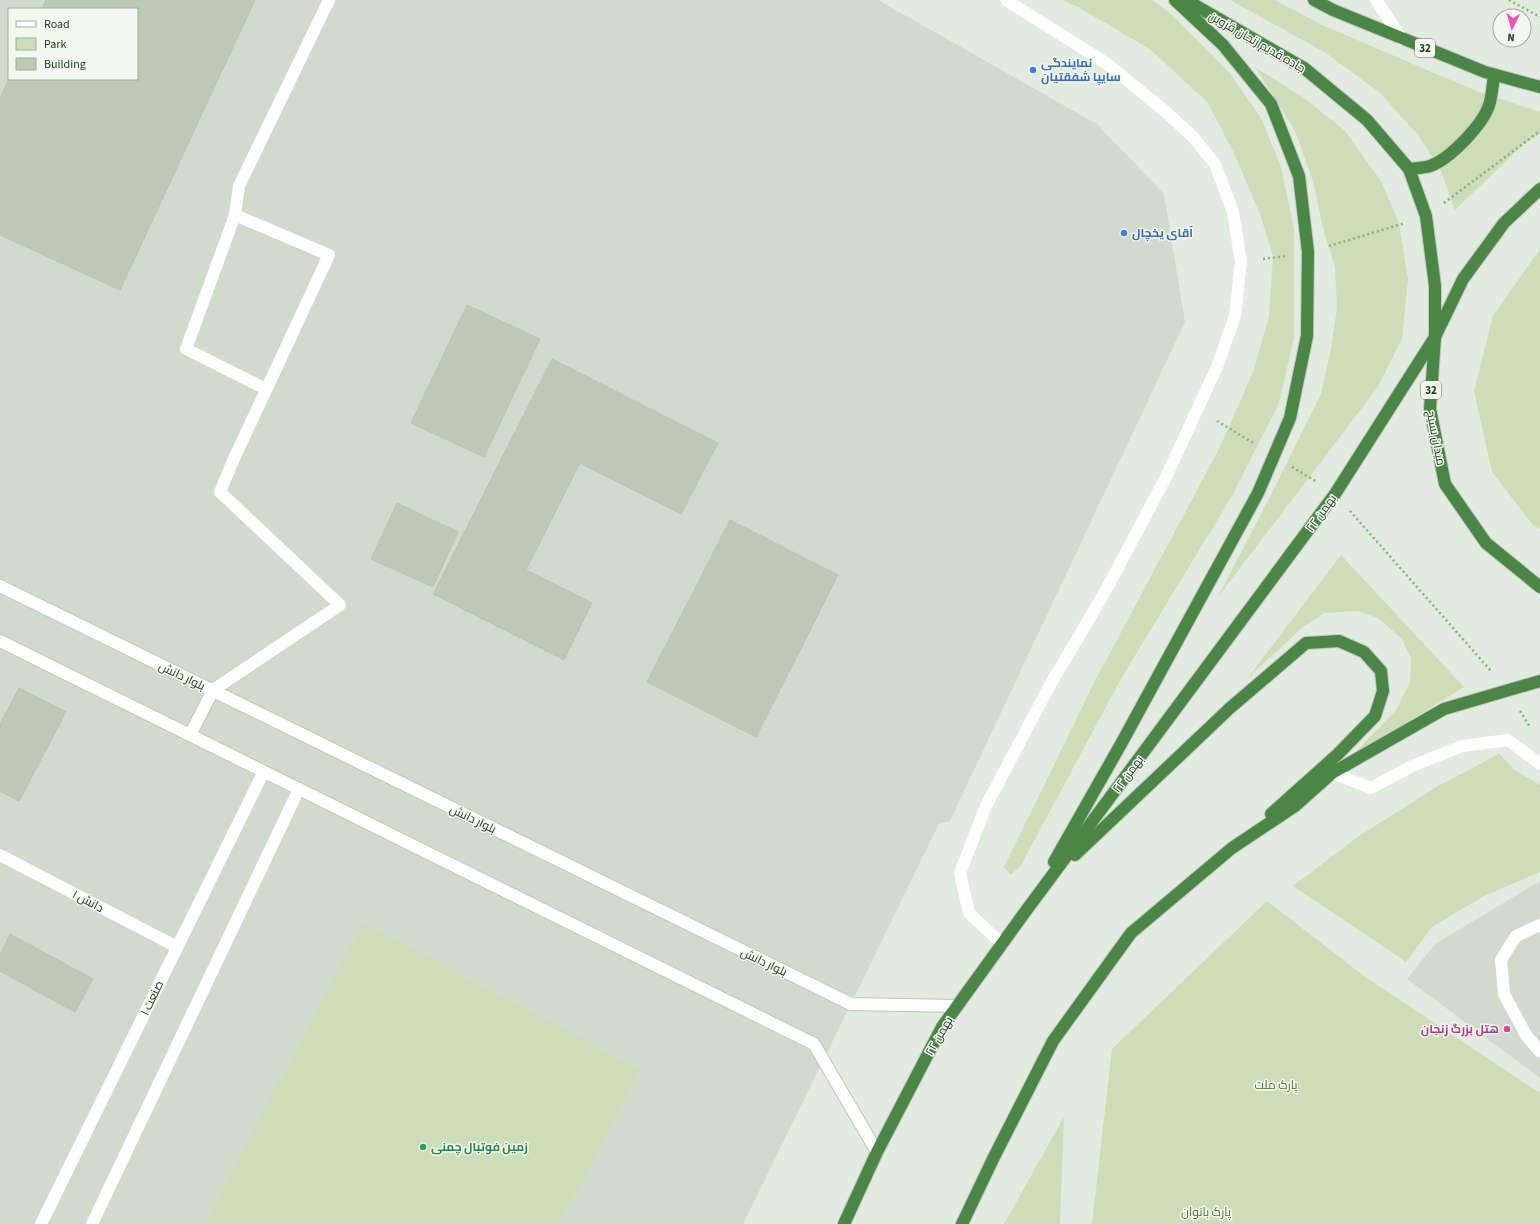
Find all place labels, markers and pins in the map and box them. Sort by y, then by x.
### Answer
place label: نمایندگی سایپا شفقتیان [1041,55,1121,86]
marker: نمایندگی سایپا شفقتیان [1028,65,1038,75]
place label: آقای یخچال [1132,225,1193,242]
marker: آقای یخچال [1119,228,1129,238]
place label: هتل بزرگ زنجان [1421,1021,1499,1038]
marker: هتل بزرگ زنجان [1502,1024,1512,1034]
place label: زمین فوتبال چمنی [431,1139,528,1156]
marker: زمین فوتبال چمنی [418,1142,428,1152]

